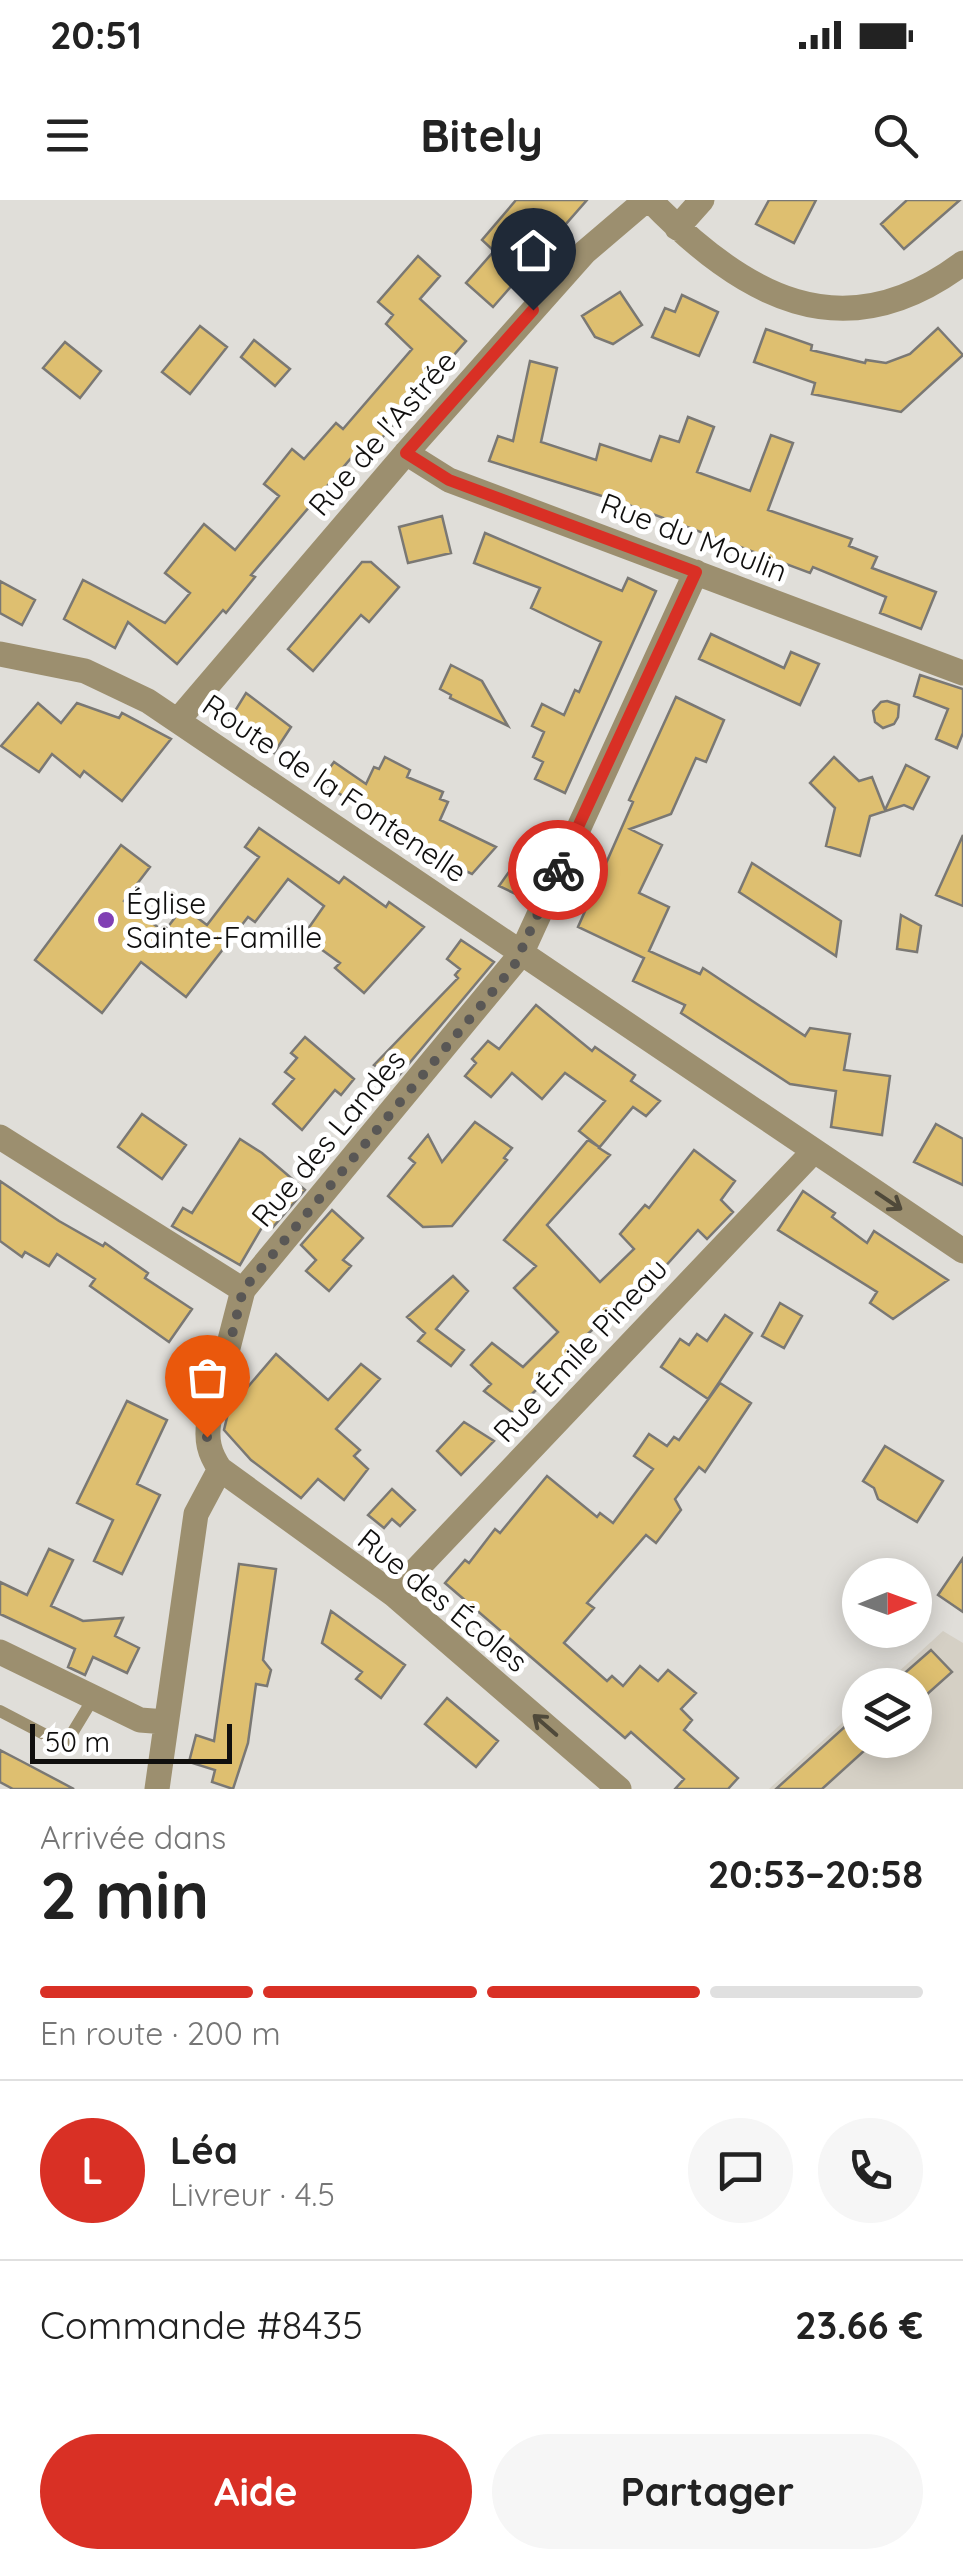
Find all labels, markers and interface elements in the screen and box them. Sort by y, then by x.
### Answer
text: 20:51 [50,11,142,59]
text: Bitely [420,107,543,163]
icon: menu [40,108,95,163]
icon: search [868,108,923,163]
pin [491,208,576,311]
icon: home [506,223,561,278]
street label: Rue de l'Astrée [300,343,464,523]
street label: Rue du Moulin [595,484,793,590]
street label: Route de la Fontenelle [196,685,474,891]
courier [508,820,608,920]
icon: bike [531,843,586,898]
place label: Église Sainte-Famille [126,884,322,956]
marker: Église Sainte-Famille [95,909,117,931]
street label: Rue des Landes [243,1041,413,1235]
one-way arrow [874,1190,902,1211]
street label: Rue Émile Pineau [485,1250,675,1450]
pin [165,1335,250,1438]
icon: bag [180,1350,235,1405]
street label: Rue des Écoles [350,1520,536,1680]
north arrow [842,1558,932,1648]
map controls [842,1558,932,1758]
button: layers [842,1668,932,1758]
one-way arrow [533,1715,559,1737]
scale bar [30,1719,232,1763]
text: 50 m [45,1724,110,1759]
text: Arrivée dans [40,1817,226,1857]
text: 20:53–20:58 [708,1850,923,1898]
text: 2 min [40,1854,209,1935]
text: En route · 200 m [40,2013,281,2053]
button: chat [688,2118,793,2223]
button: phone [818,2118,923,2223]
text: Léa [170,2126,238,2174]
text: L [82,2146,103,2194]
text: Livreur · 4.5 [170,2174,335,2214]
text: Commande #8435 [40,2301,363,2349]
text: 23.66 € [795,2301,923,2349]
button: Aide [40,2434,472,2549]
button: Partager [492,2434,923,2549]

